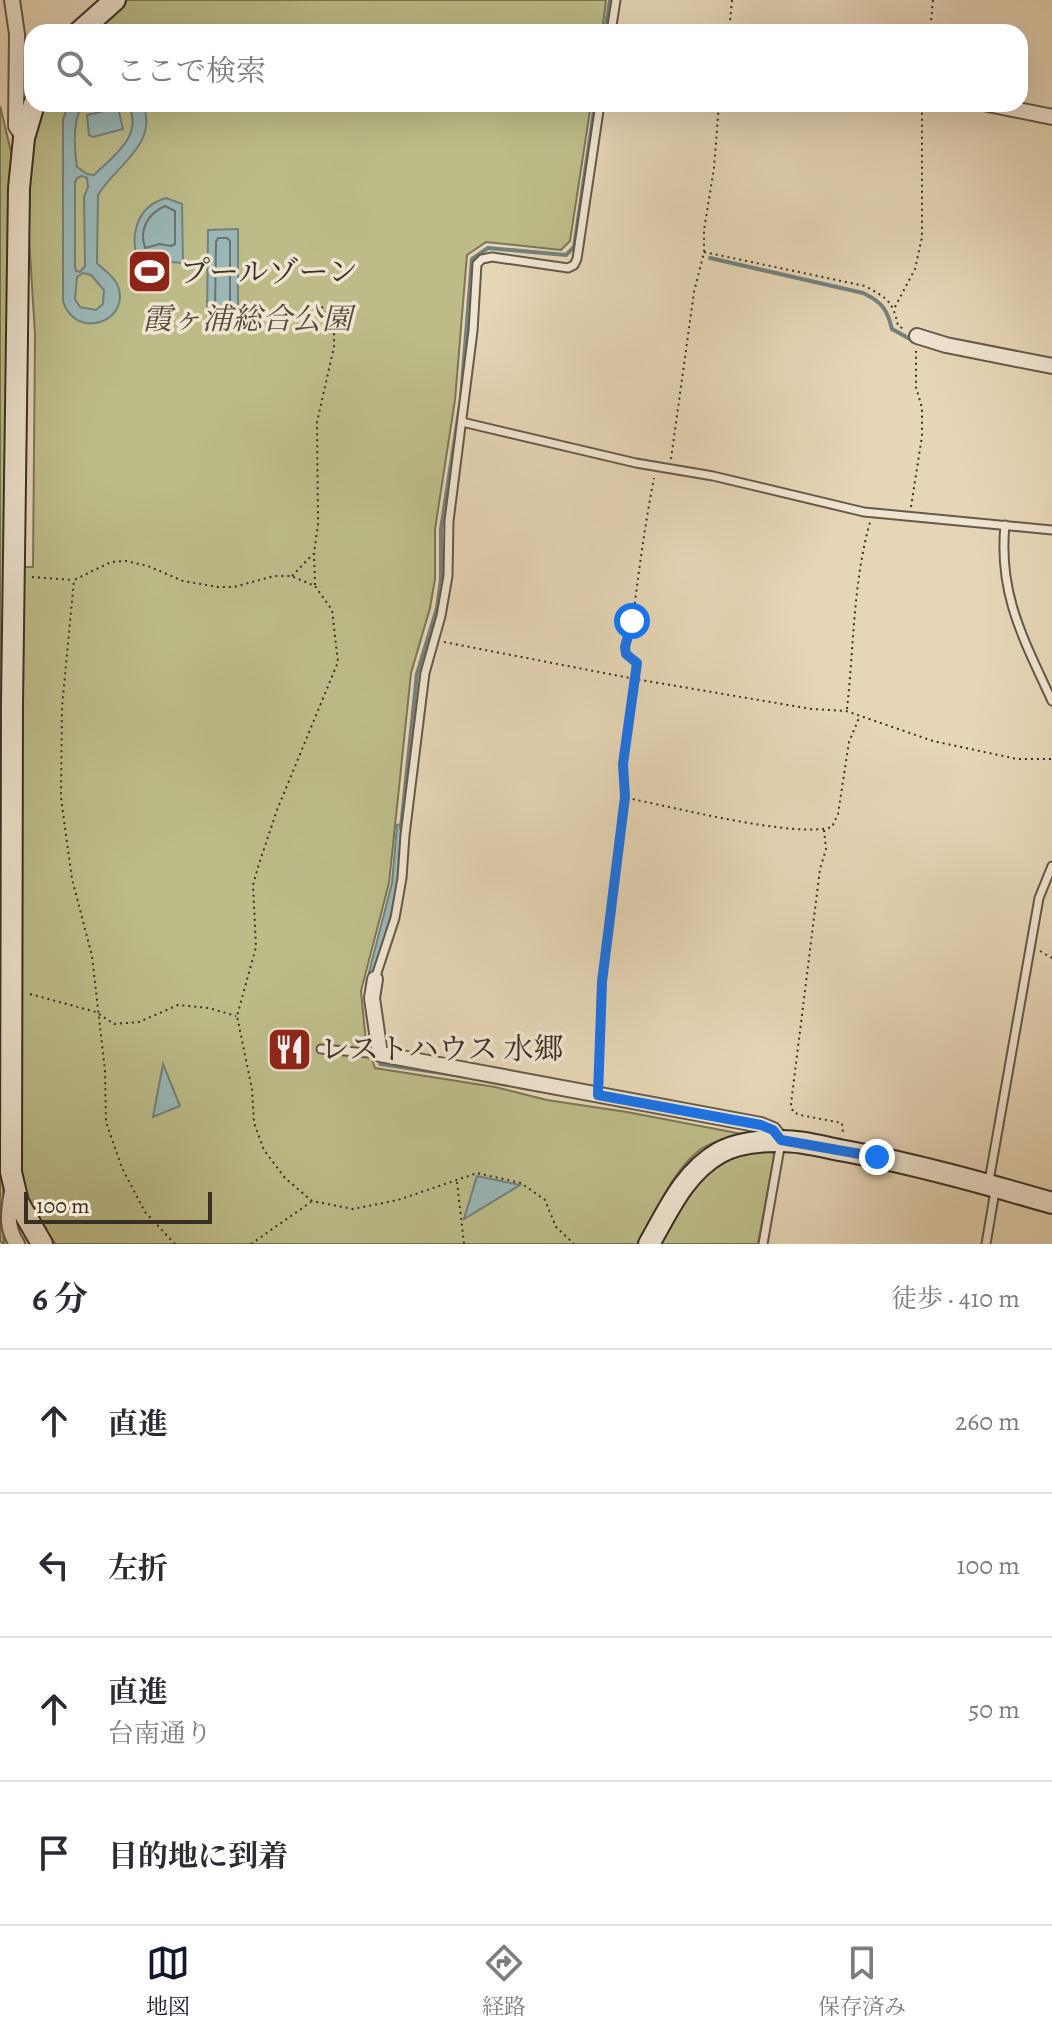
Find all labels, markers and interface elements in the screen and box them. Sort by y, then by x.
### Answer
search box [24,24,1028,112]
icon: search [52,46,96,90]
text: ここで検索 [116,51,266,91]
sports icon: プールゾーン [125,248,173,296]
place label: プールゾーン [180,252,358,292]
park label: 霞ヶ浦総合公園 [142,299,357,339]
route start [614,603,650,639]
restaurant icon: レストハウス 水郷 [265,1025,313,1073]
place label: レストハウス 水郷 [320,1029,564,1069]
route end [859,1139,895,1175]
scale bar [24,1188,212,1224]
text: 100 m [36,1191,90,1221]
text: 6 分 [32,1275,88,1322]
text: 徒歩 · 410 m [891,1281,1020,1316]
icon: ahead [32,1399,76,1443]
text: 直進 [108,1404,168,1444]
text: 260 m [955,1404,1020,1439]
icon: left [32,1543,76,1587]
text: 左折 [108,1548,168,1588]
text: 100 m [957,1548,1020,1583]
text: 直進 [108,1672,168,1712]
icon: ahead [32,1687,76,1731]
text: 50 m [968,1692,1020,1727]
text: 台南通り [108,1716,212,1751]
icon: arrive [32,1831,76,1875]
text: 目的地に到着 [108,1836,288,1876]
tab: 地図 [146,1941,190,2022]
tab: 経路 [482,1941,526,2022]
tab: 保存済み [818,1941,906,2022]

